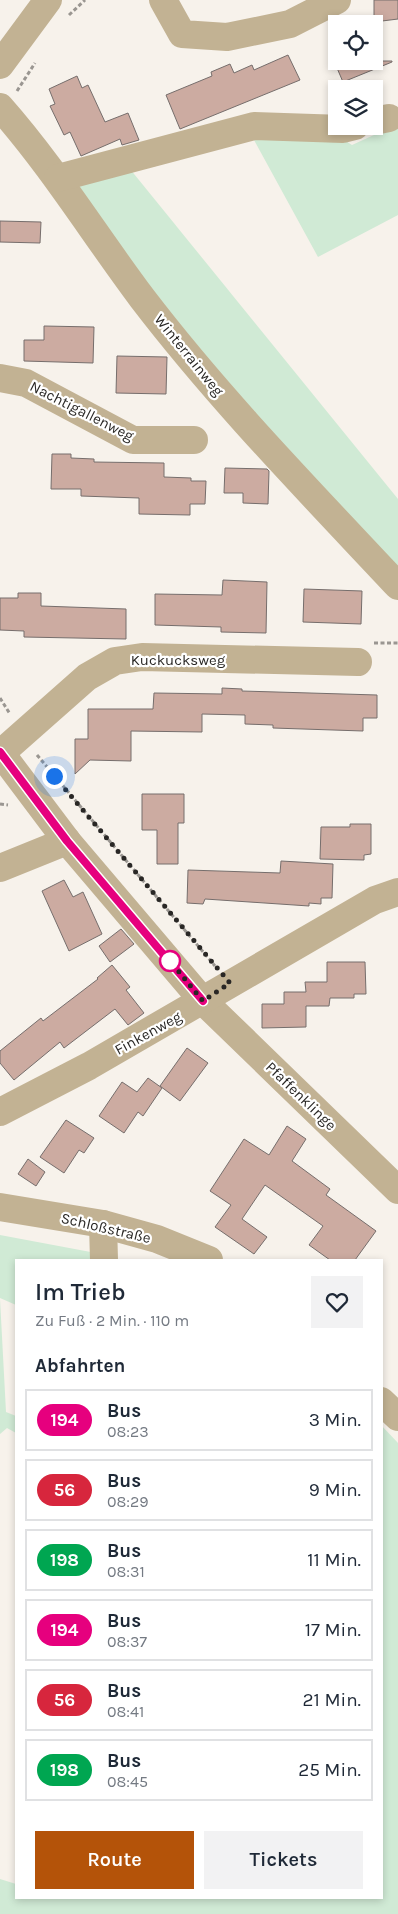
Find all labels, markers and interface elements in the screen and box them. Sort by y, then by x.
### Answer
map controls [328,15,383,135]
button: locate [328,15,383,70]
button: layers [328,80,383,135]
street label: Winterrainweg [151,311,228,400]
street label: Nachtigallenweg [27,377,137,445]
street label: Kuckucksweg [131,651,226,669]
your location [42,764,67,789]
unlabelled marker [159,950,181,972]
street label: Finkenweg [111,1007,185,1059]
street label: Pfaffenklinge [262,1058,340,1134]
street label: Schloßstraße [59,1209,153,1247]
button: heart [311,1276,363,1328]
text: Im Trieb [35,1278,125,1306]
text: Zu Fuß · 2 Min. · 110 m [35,1311,189,1330]
text: Abfahrten [35,1355,125,1377]
text: Bus [107,1400,141,1422]
text: 194 [50,1409,79,1431]
text: 3 Min. [309,1409,361,1431]
text: 08:23 [107,1422,149,1441]
text: Bus [107,1470,141,1492]
text: 56 [54,1479,75,1501]
text: 9 Min. [309,1479,361,1501]
text: 08:29 [107,1492,149,1511]
text: Bus [107,1540,141,1562]
text: 198 [50,1549,79,1571]
text: 11 Min. [307,1549,361,1571]
text: 08:31 [107,1562,145,1581]
text: Bus [107,1610,141,1632]
text: 194 [50,1619,79,1641]
text: 17 Min. [305,1619,361,1641]
text: 08:37 [107,1632,147,1651]
text: Bus [107,1680,141,1702]
text: 56 [54,1689,75,1711]
text: 21 Min. [303,1689,361,1711]
text: 08:41 [107,1702,144,1721]
text: Bus [107,1750,141,1772]
text: 198 [50,1759,79,1781]
text: 25 Min. [298,1759,361,1781]
text: 08:45 [107,1772,148,1791]
button: Route [35,1831,194,1889]
button: Tickets [204,1831,363,1889]

